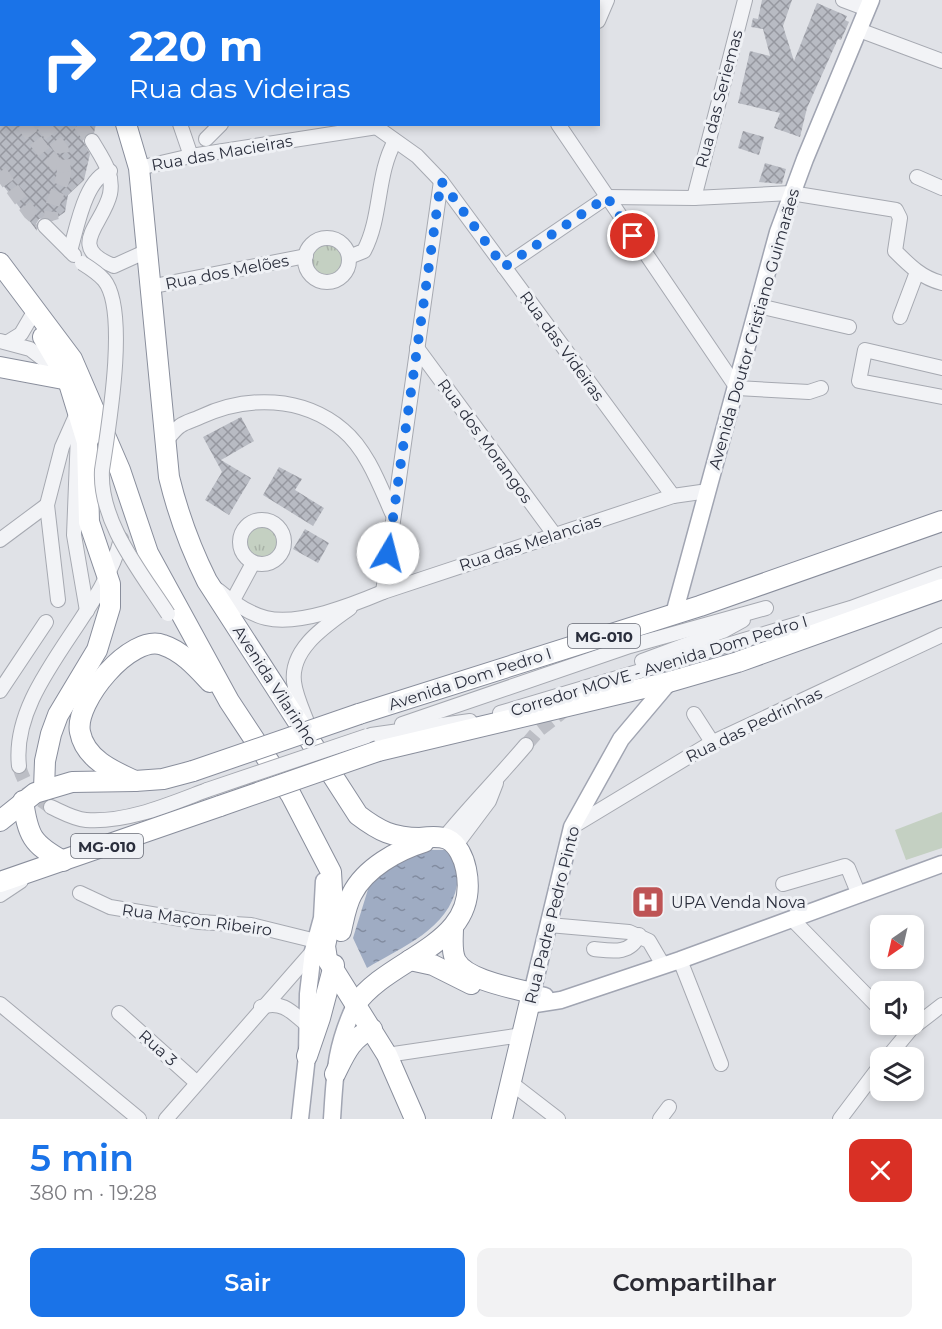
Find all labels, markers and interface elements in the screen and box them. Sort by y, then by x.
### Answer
text: 220 m [129,20,263,72]
icon: right [30,24,108,102]
street label: Rua das Seriemas [691,28,747,170]
text: Rua das Videiras [129,72,351,105]
street label: Rua das Macieiras [150,131,294,175]
street label: Avenida Doutor Cristiano Guimarães [705,186,803,472]
pin [607,210,658,261]
icon: arrive [616,219,649,252]
street label: Rua dos Melões [164,251,291,293]
street label: Rua das Videiras [516,287,608,405]
street label: Rua dos Morangos [434,375,537,507]
street label: Rua das Melancias [457,511,604,575]
position arrow [356,521,420,585]
street label: Corredor MOVE - Avenida Dom Pedro I [508,612,810,720]
street label: Avenida Vilarinho [229,622,321,750]
road number: MG-010 [568,624,640,648]
street label: Avenida Dom Pedro I [386,644,554,714]
street label: Rua das Pedrinhas [683,684,826,766]
street label: Rua Padre Pedro Pinto [521,824,583,1006]
road number: MG-010 [71,834,143,858]
hospital icon: UPA Venda Nova [630,884,666,920]
place label: UPA Venda Nova [671,893,806,912]
street label: Rua Maçon Ribeiro [121,900,273,940]
north arrow [870,915,924,969]
map controls [870,915,924,1101]
button: sound [870,981,924,1035]
street label: Rua 3 [135,1026,181,1070]
button: layers [870,1047,924,1101]
text: 5 min [30,1136,134,1180]
button: close [849,1139,912,1202]
text: 380 m · 19:28 [30,1181,157,1205]
button: Sair [30,1248,465,1317]
button: Compartilhar [477,1248,912,1317]

